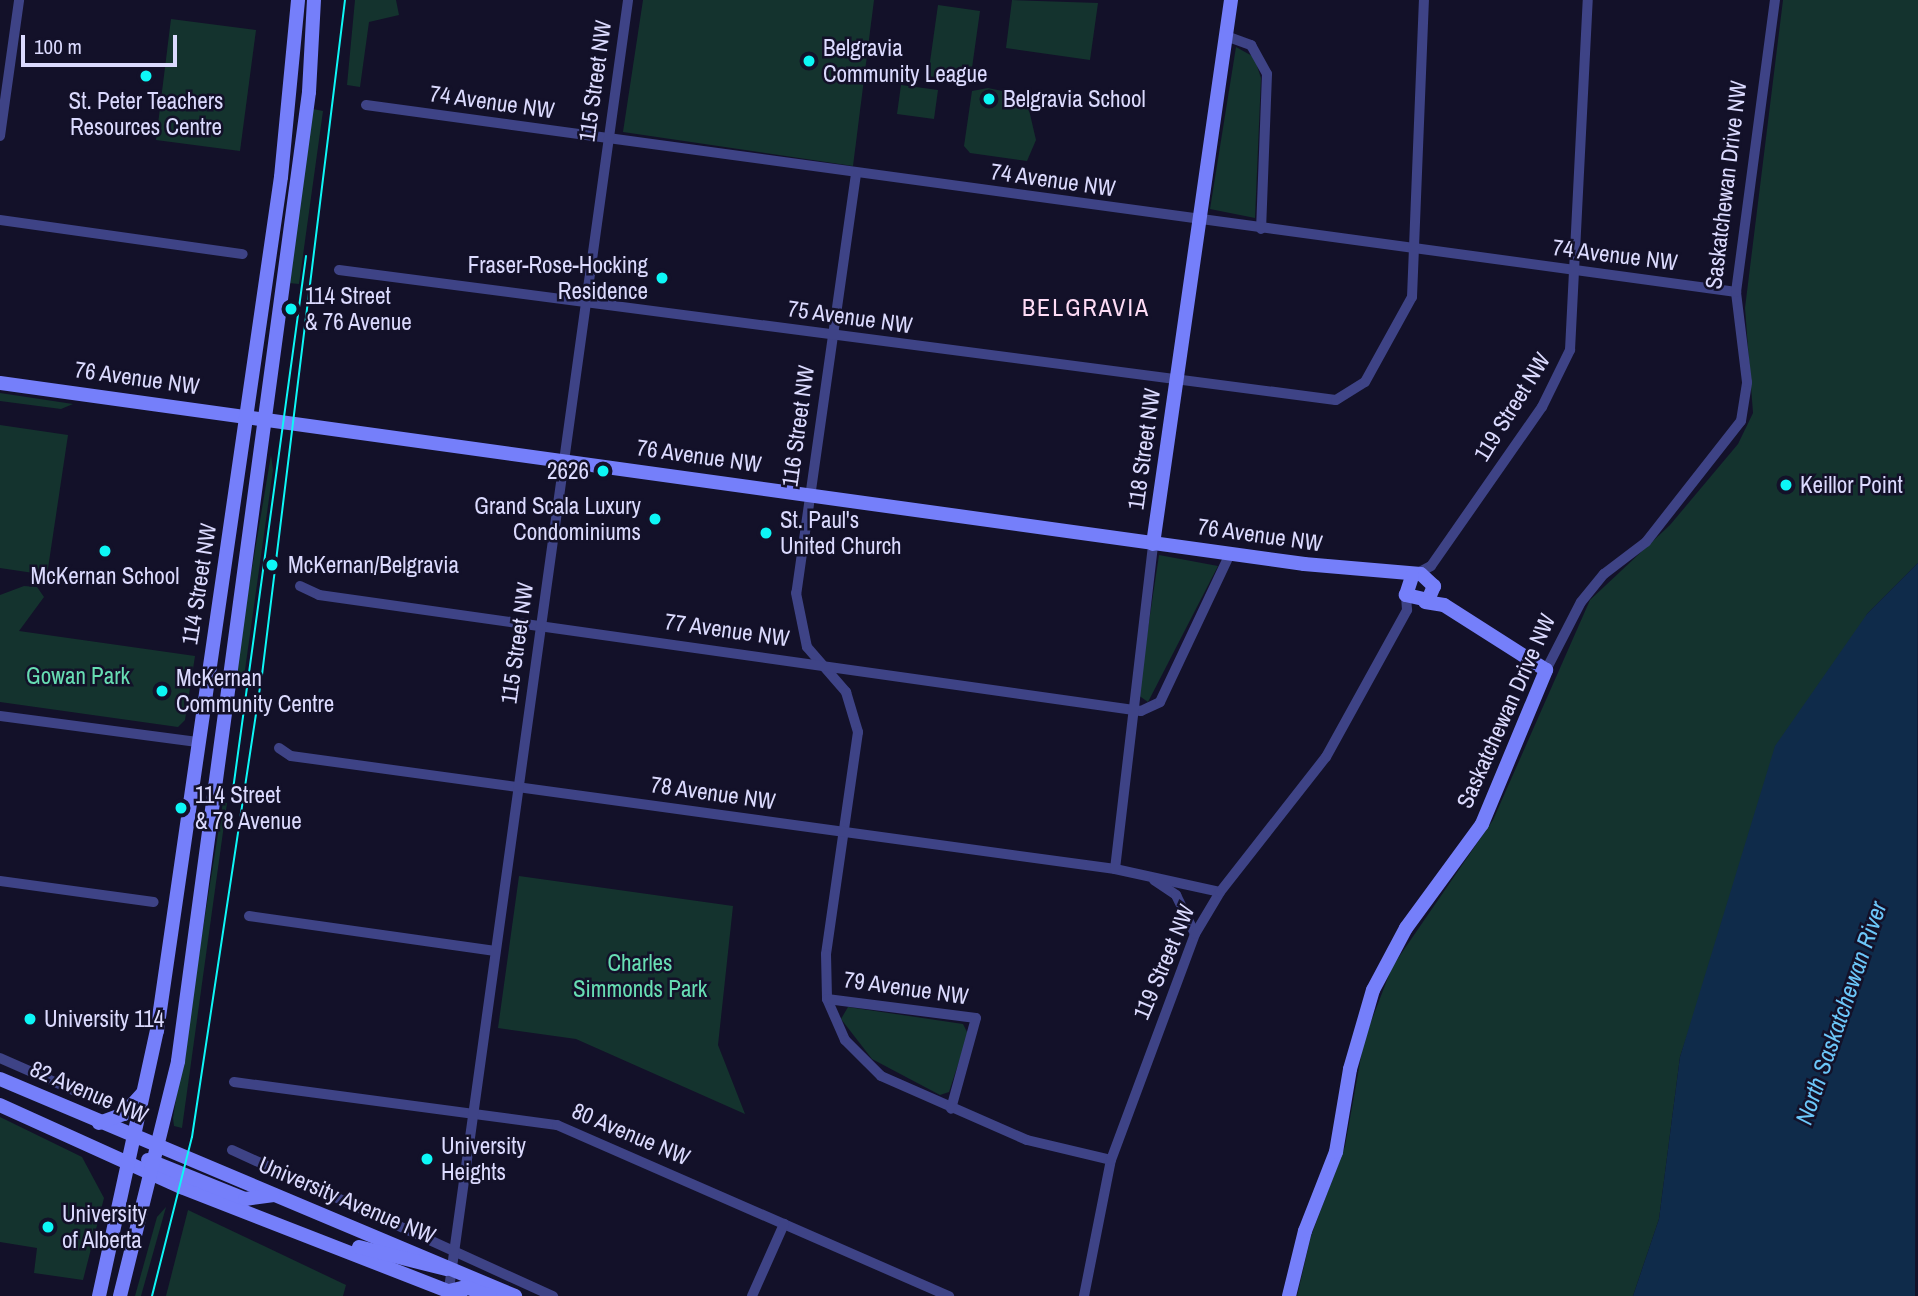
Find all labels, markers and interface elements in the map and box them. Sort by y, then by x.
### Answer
street label: 115 Street NW [573,19,617,143]
scale bar [24,21,180,65]
text: 100 m [34,32,82,61]
place label: Belgravia Community League [823,34,988,88]
marker: Belgravia Community League [801,53,817,69]
marker: St. Peter Teachers Resources Centre [138,68,154,84]
street label: Saskatchewan Drive NW [1700,79,1752,291]
street label: 74 Avenue NW [427,80,557,124]
place label: Belgravia School [1003,85,1146,113]
place label: St. Peter Teachers Resources Centre [68,87,224,141]
marker: Belgravia School [981,91,997,107]
street label: 74 Avenue NW [988,158,1118,202]
street label: 74 Avenue NW [1551,234,1679,276]
place label: Fraser-Rose-Hocking Residence [468,251,648,305]
marker: Fraser-Rose-Hocking Residence [654,270,670,286]
place label: 114 Street & 76 Avenue [305,282,413,336]
district label: BELGRAVIA [1023,294,1149,322]
street label: 75 Avenue NW [785,295,915,339]
marker: 114 Street & 76 Avenue [283,301,299,317]
street label: 119 Street NW [1468,348,1556,466]
street label: 76 Avenue NW [72,356,202,400]
street label: 116 Street NW [776,364,820,488]
street label: 118 Street NW [1122,387,1166,511]
street label: 76 Avenue NW [634,434,764,478]
place label: 2626 [547,457,589,485]
marker: 2626 [595,463,611,479]
place label: Keillor Point [1800,471,1903,499]
marker: Keillor Point [1778,477,1794,493]
place label: Grand Scala Luxury Condominiums [474,492,641,546]
place label: St. Paul's United Church [780,506,902,560]
marker: Grand Scala Luxury Condominiums [647,511,663,527]
street label: 76 Avenue NW [1195,513,1325,557]
street label: 114 Street NW [176,521,222,647]
marker: St. Paul's United Church [758,525,774,541]
marker: McKernan School [97,543,113,559]
place label: McKernan/Belgravia [288,551,459,579]
marker: McKernan/Belgravia [262,555,282,575]
place label: McKernan School [31,562,179,590]
street label: 115 Street NW [495,581,539,705]
street label: 77 Avenue NW [662,608,792,652]
street label: Saskatchewan Drive NW [1451,610,1561,812]
park label: Gowan Park [26,662,130,690]
place label: McKernan Community Centre [176,664,334,718]
marker: McKernan Community Centre [154,683,170,699]
street label: 78 Avenue NW [648,771,778,815]
place label: 114 Street & 78 Avenue [195,781,303,835]
marker: 114 Street & 78 Avenue [173,800,189,816]
water label: North Saskatchewan River [1789,898,1893,1128]
street label: 119 Street NW [1127,900,1201,1024]
park label: Charles Simmonds Park [573,949,707,1003]
street label: 79 Avenue NW [841,966,971,1010]
place label: University 114 [44,1005,164,1033]
marker: University 114 [22,1011,38,1027]
street label: 82 Avenue NW [25,1055,153,1129]
street label: 80 Avenue NW [567,1097,695,1171]
place label: University Heights [441,1132,526,1186]
street label: University Avenue NW [254,1150,440,1250]
marker: University Heights [419,1151,435,1167]
place label: University of Alberta [62,1200,147,1254]
marker: University of Alberta [40,1219,56,1235]

